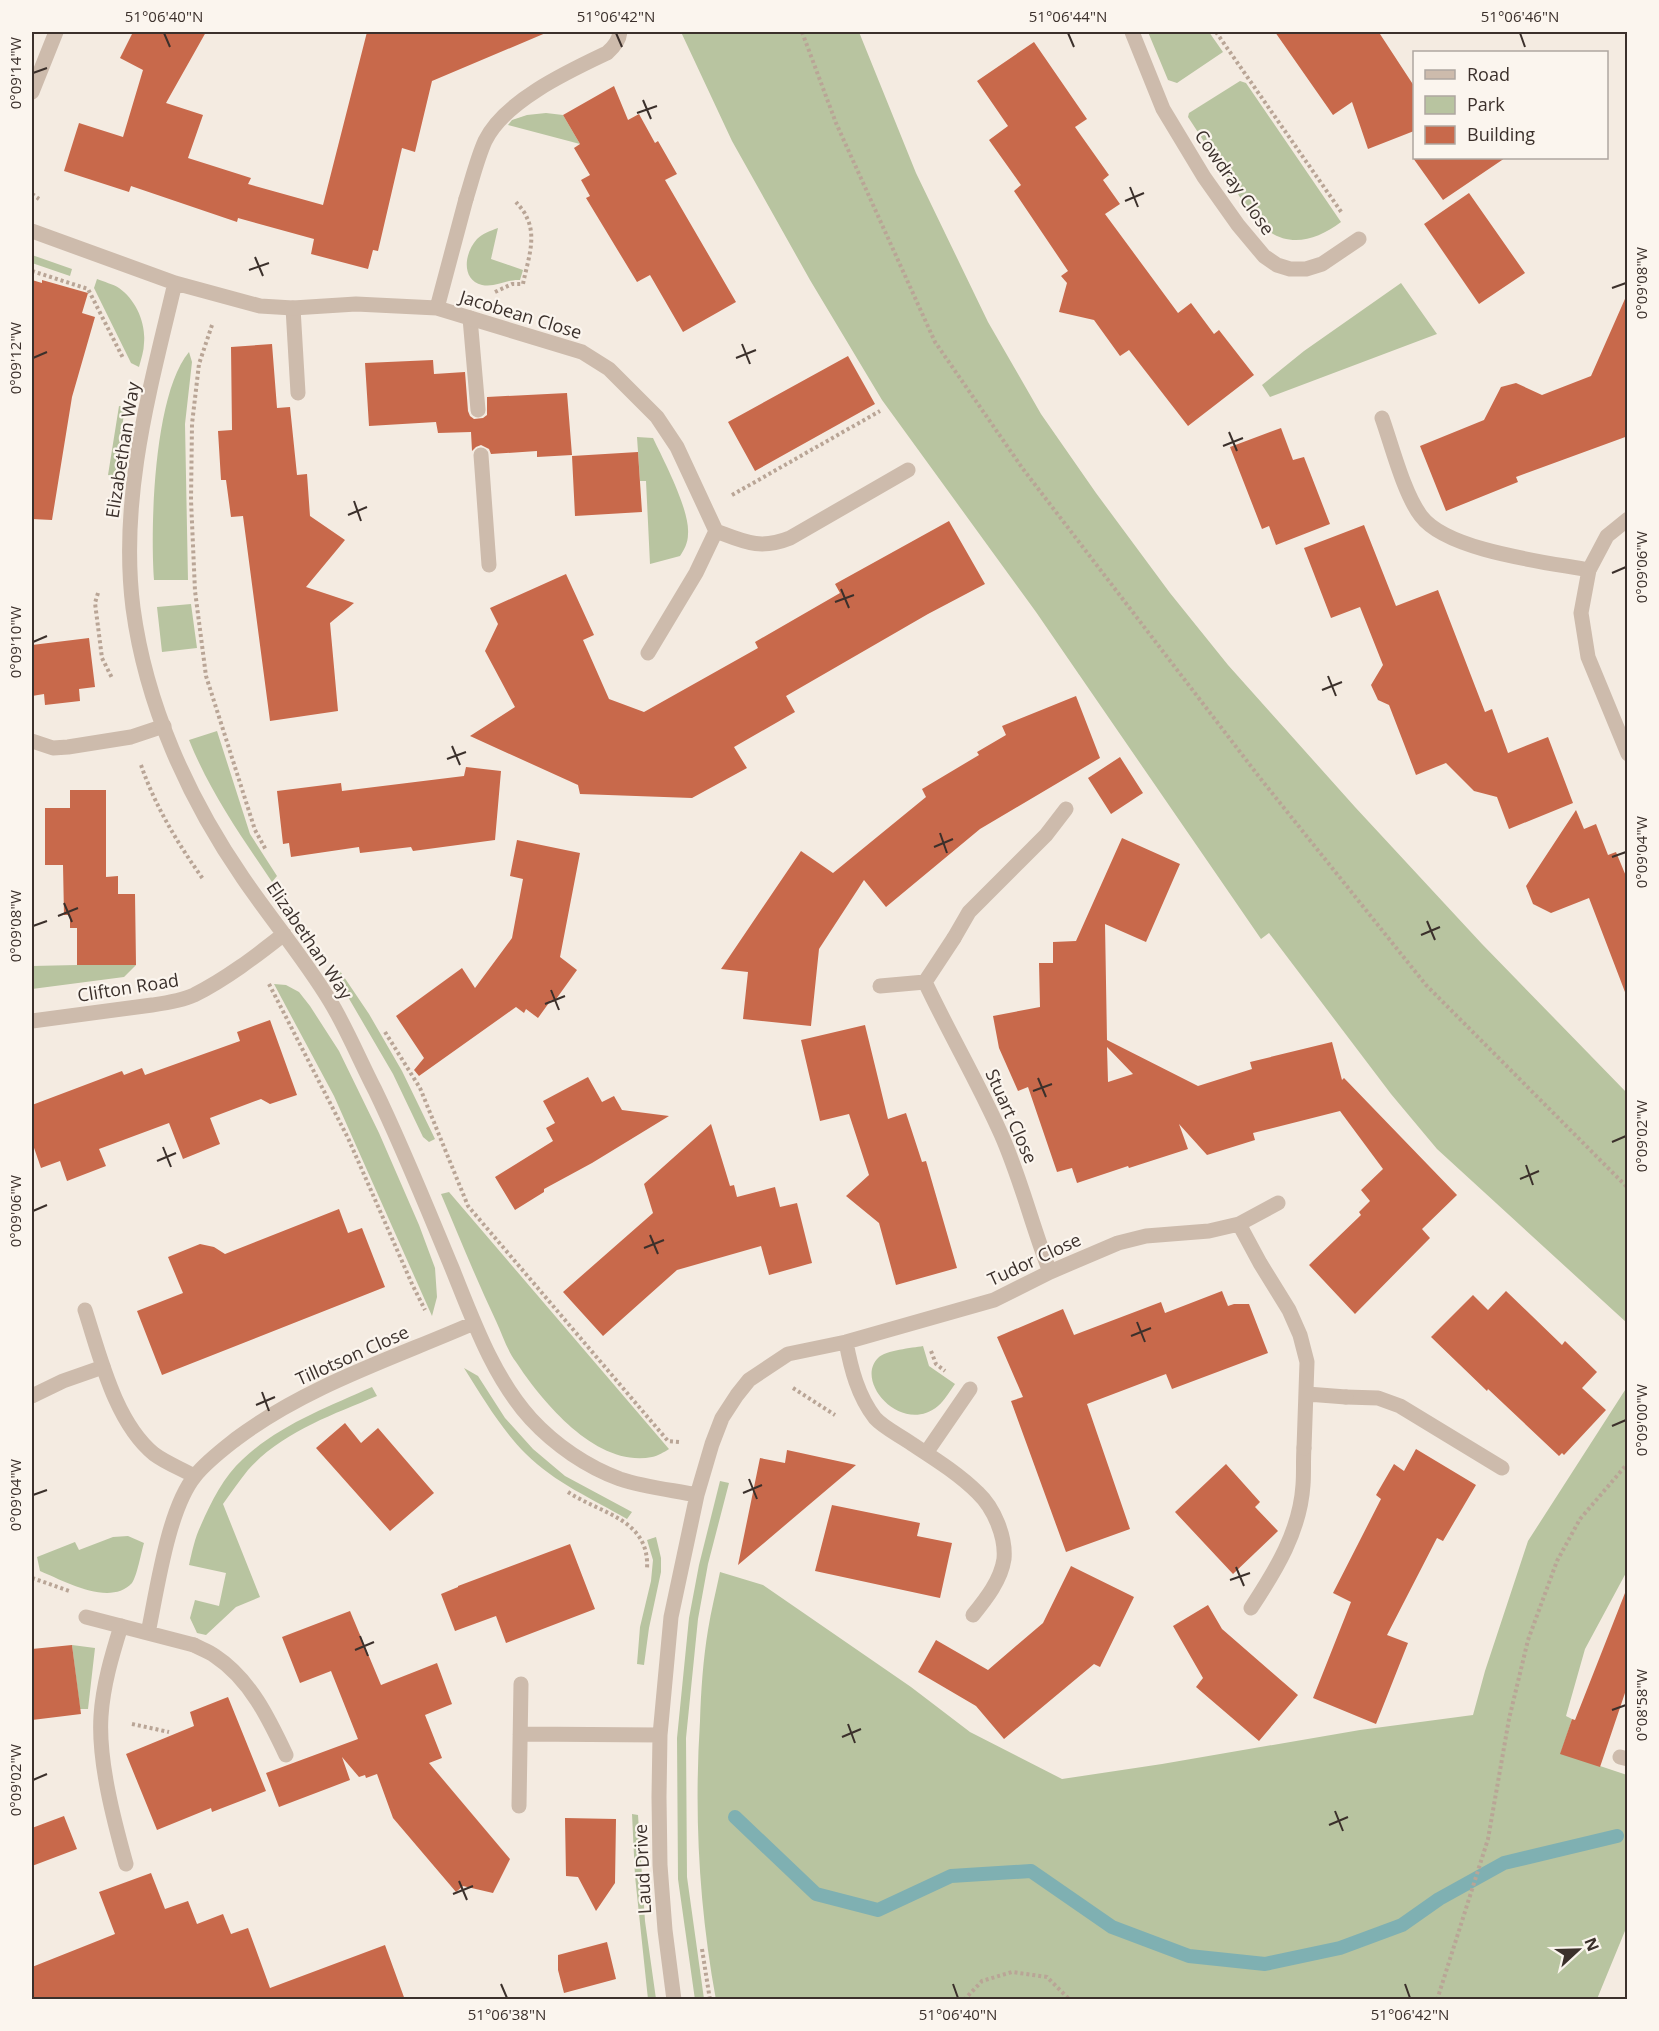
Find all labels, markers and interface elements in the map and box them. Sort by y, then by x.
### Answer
text: 51°06'40"N [125,6,203,26]
text: 51°06'42"N [577,6,655,26]
text: 51°06'44"N [1029,6,1107,26]
text: 51°06'46"N [1481,6,1559,26]
text: 0°09'14"W [5,37,25,109]
legend [1413,51,1608,159]
text: Road [1467,62,1510,86]
text: Park [1467,92,1505,116]
text: Building [1467,122,1535,146]
street label: Cowdray Close [1190,125,1280,239]
text: 0°09'08"W [1631,247,1651,319]
street label: Jacobean Close [455,283,585,344]
text: 0°09'12"W [5,322,25,394]
street label: Elizabethan Way [99,379,145,520]
text: 0°09'06"W [1631,531,1651,603]
text: 0°09'10"W [5,606,25,678]
text: 0°09'04"W [1631,816,1651,888]
street label: Elizabethan Way [262,876,359,1005]
text: 0°09'08"W [5,890,25,962]
street label: Clifton Road [76,967,180,1007]
street label: Stuart Close [980,1065,1044,1167]
text: 0°09'02"W [1631,1100,1651,1172]
text: 0°09'06"W [5,1175,25,1247]
street label: Tudor Close [984,1227,1084,1291]
street label: Tillotson Close [292,1319,412,1391]
text: 0°09'00"W [1631,1384,1651,1456]
text: 0°09'04"W [5,1459,25,1531]
text: 0°08'58"W [1631,1669,1651,1741]
text: 0°09'02"W [5,1744,25,1816]
street label: Laud Drive [628,1823,656,1915]
north arrow [1548,1920,1608,1980]
text: N [1579,1934,1605,1955]
text: 51°06'38"N [468,2004,546,2024]
text: 51°06'40"N [919,2004,997,2024]
text: 51°06'42"N [1371,2004,1449,2024]

